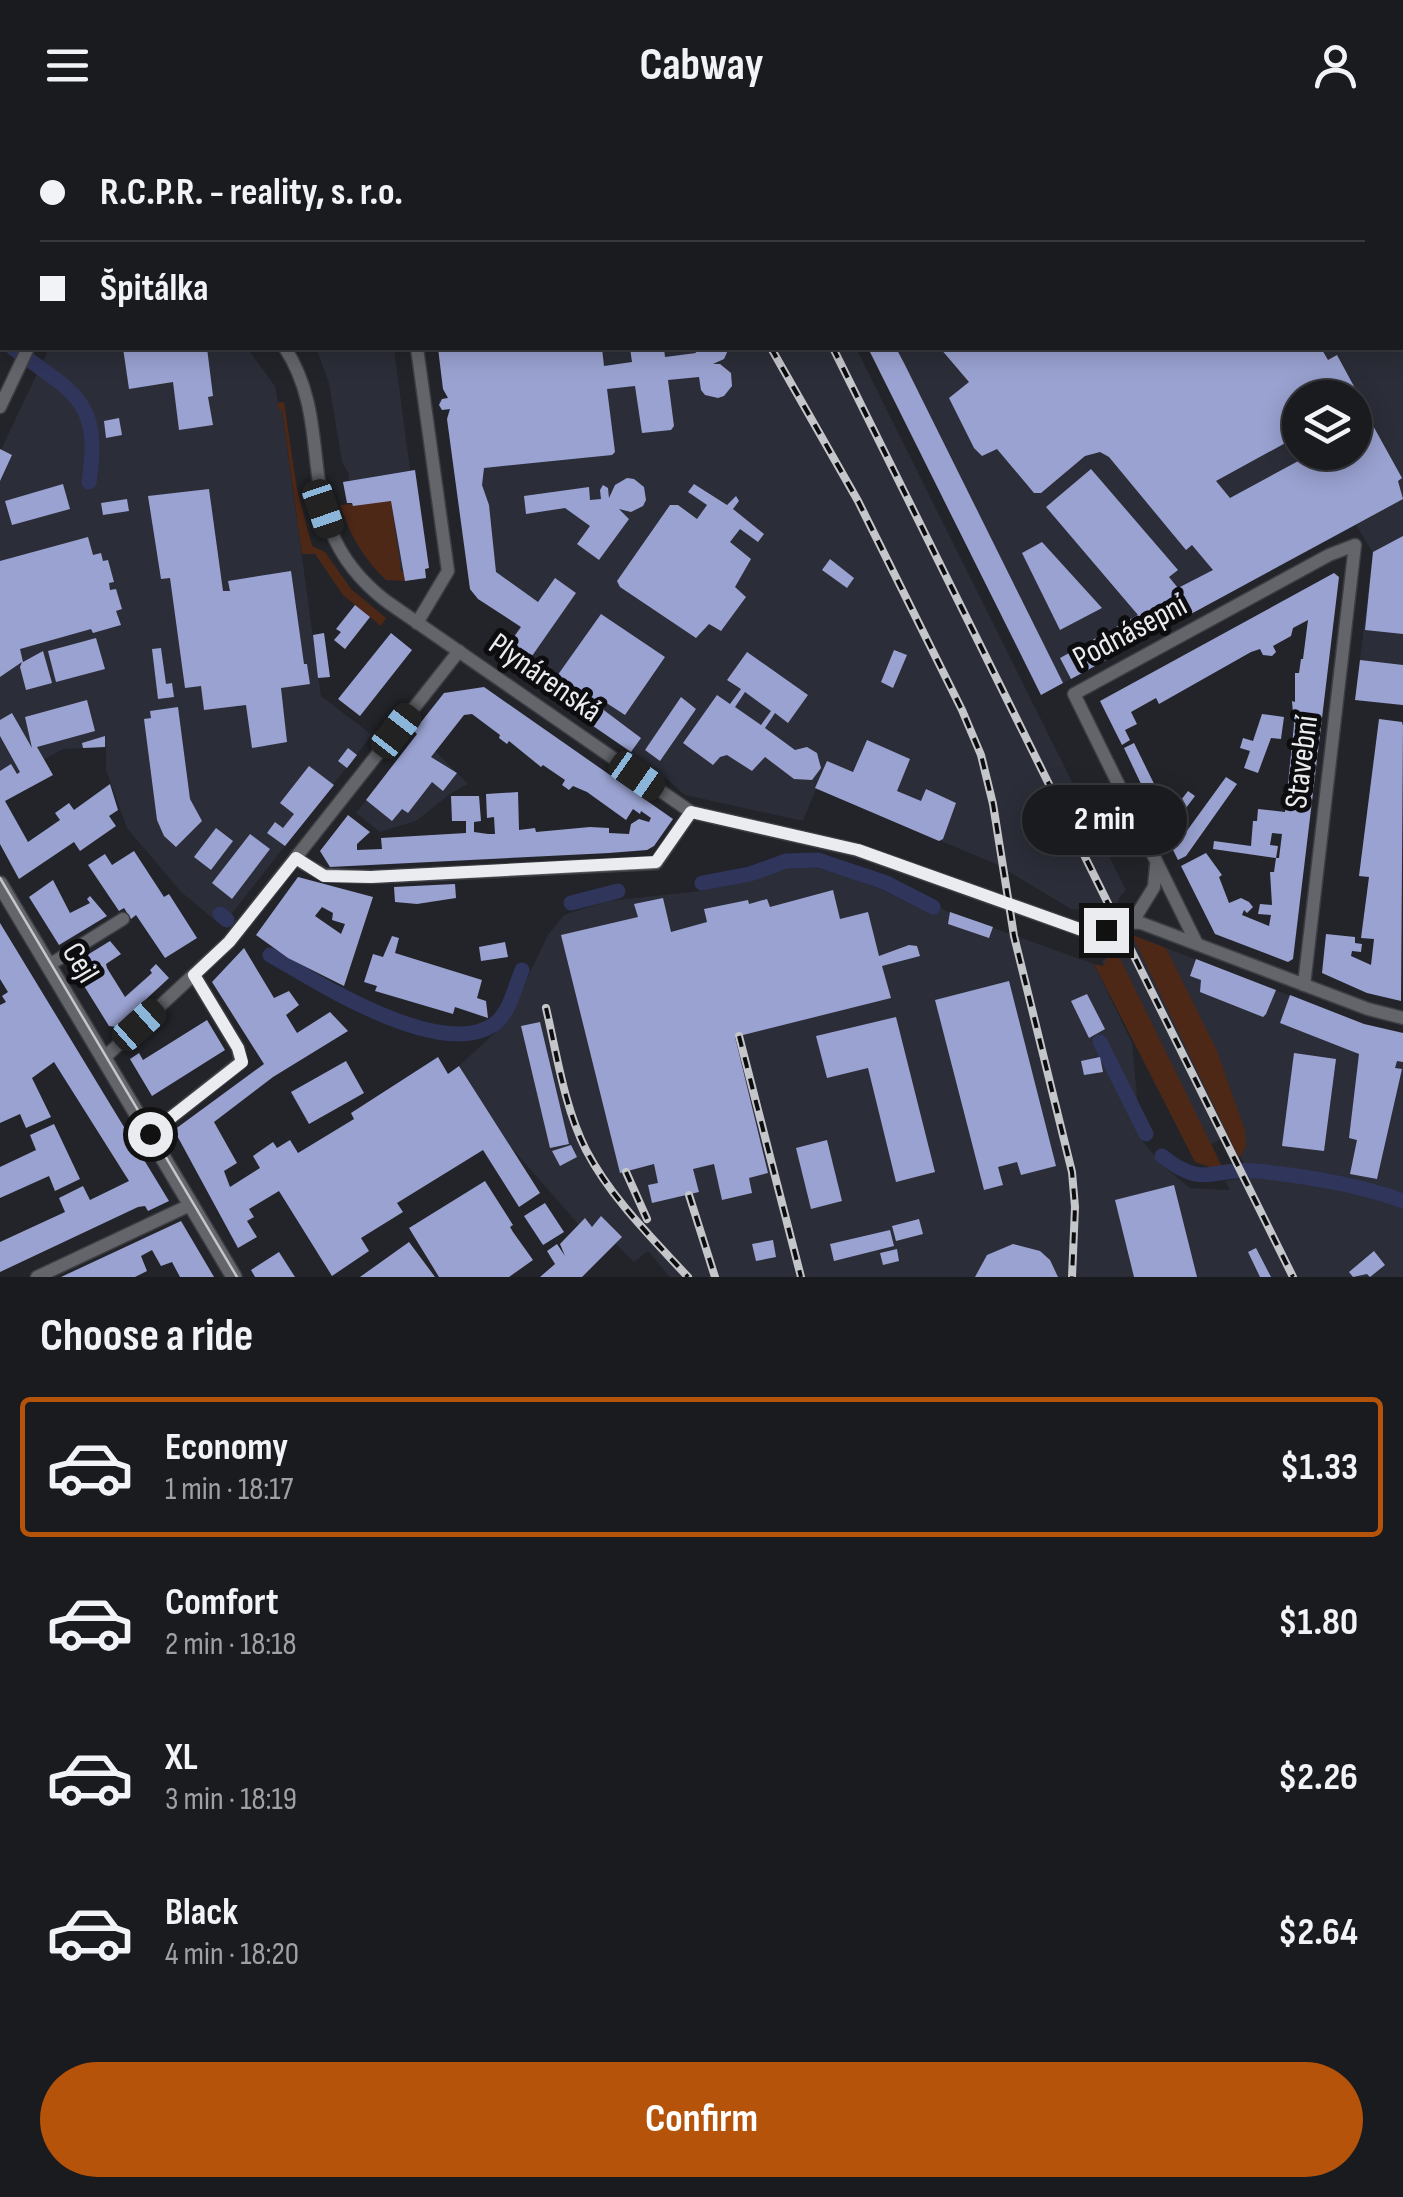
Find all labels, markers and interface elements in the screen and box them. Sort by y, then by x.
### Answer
icon: menu [40,38,95,93]
text: Cabway [640,38,763,93]
icon: person [1308,38,1363,93]
text: R.C.P.R. - reality, s. r.o. [100,170,403,215]
text: Špitálka [100,266,209,311]
map controls [1282,380,1372,470]
button: layers [1282,380,1372,470]
car [299,476,347,542]
street label: Podnásepní [1066,586,1194,678]
street label: Plynárenská [481,625,609,731]
car [366,698,426,764]
street label: Stavební [1277,713,1327,811]
car [604,747,670,805]
callout: 2 min [1024,785,1188,855]
text: 2 min [1074,800,1135,839]
route end [1084,908,1129,953]
street label: Cejl [53,936,107,990]
car [107,994,171,1056]
route start [128,1112,173,1157]
text: Choose a ride [40,1309,253,1364]
icon: car [45,1422,135,1512]
text: Economy [165,1425,288,1470]
text: $1.33 [1280,1445,1358,1490]
text: 1 min · 18:17 [165,1470,293,1509]
icon: car [45,1577,135,1667]
text: Comfort [165,1580,279,1625]
text: $1.80 [1278,1600,1358,1645]
text: 2 min · 18:18 [165,1625,297,1664]
icon: car [45,1732,135,1822]
text: XL [165,1735,198,1780]
text: $2.26 [1278,1755,1358,1800]
text: 3 min · 18:19 [165,1780,297,1819]
icon: car [45,1887,135,1977]
text: Black [165,1890,238,1935]
text: $2.64 [1278,1910,1358,1955]
text: 4 min · 18:20 [165,1935,299,1974]
button: Confirm [40,2062,1363,2177]

